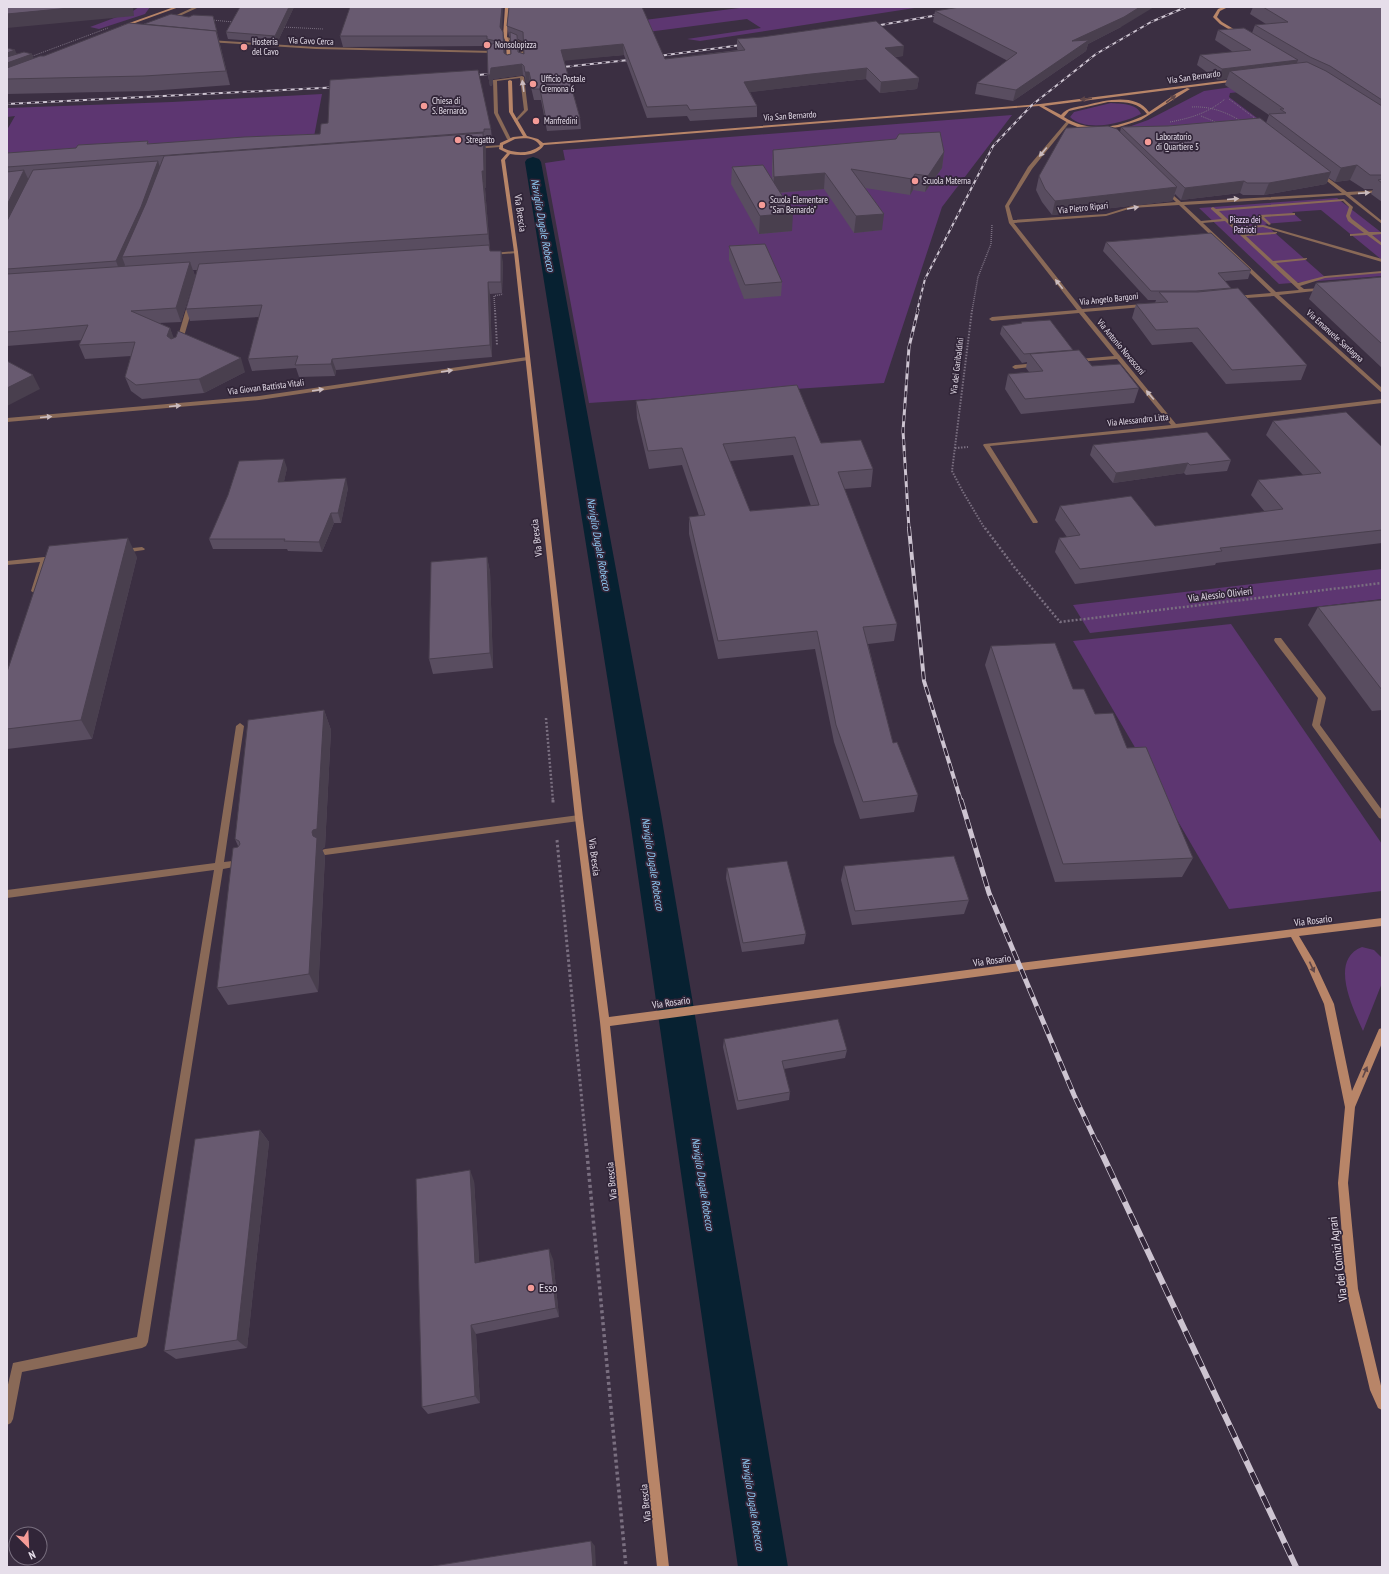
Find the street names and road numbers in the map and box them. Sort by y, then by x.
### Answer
street label: Via Cavo Cerca [287,34,334,47]
street label: Via San Bernardo [1166,67,1221,86]
street label: Via San Bernardo [762,108,817,123]
street label: Via Brescia [511,193,530,233]
street label: Via Pietro Ripari [1056,199,1109,216]
street label: Via Angelo Bargoni [1078,290,1139,307]
street label: Via Emanuele Sardagna [1304,306,1366,364]
street label: Via Antonio Novasconi [1094,316,1148,377]
street label: Via dei Garibaldini [947,337,965,396]
street label: Via Giovan Battista Vitali [226,376,305,397]
street label: Via Alessandro Litta [1106,411,1169,428]
street label: Via Brescia [528,518,545,558]
street label: Via Alessio Olivieri [1186,584,1253,605]
street label: Via Brescia [586,837,603,877]
street label: Via Rosario [1292,912,1333,929]
street label: Via Rosario [971,951,1012,970]
street label: Via Rosario [650,993,691,1012]
street label: Via Brescia [603,1162,620,1201]
street label: Via dei Comizi Agrari [1325,1216,1350,1303]
street label: Via Brescia [637,1484,654,1523]

